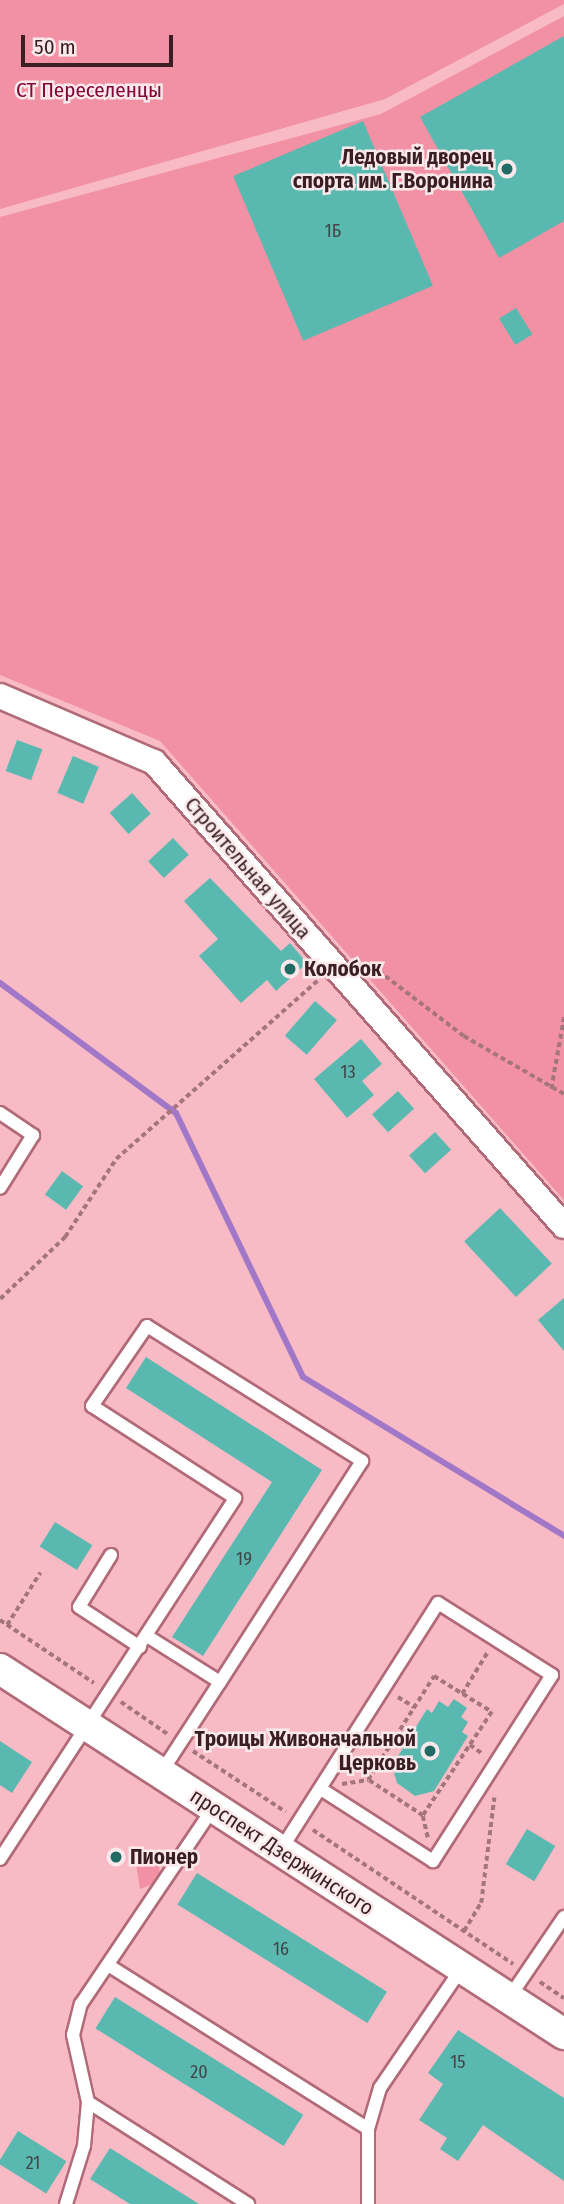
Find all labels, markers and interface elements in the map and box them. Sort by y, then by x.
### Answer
scale bar [24,21,177,65]
text: 50 m [34,34,76,60]
park label: СТ Переселенцы [16,77,162,103]
place label: Ледовый дворец спорта им. Г.Воронина [293,144,493,194]
marker: Ледовый дворец спорта им. Г.Воронина [499,161,515,177]
house number: 1Б [325,220,341,242]
street label: Строительная улица [180,792,316,944]
place label: Колобок [304,956,381,982]
marker: Колобок [282,961,298,977]
house number: 13 [340,1061,356,1083]
house number: 19 [236,1548,252,1570]
place label: Троицы Живоначальной Церковь [194,1726,416,1776]
marker: Троицы Живоначальной Церковь [422,1743,438,1759]
street label: проспект Дзержинского [186,1783,378,1921]
place label: Пионер [130,1844,198,1870]
marker: Пионер [108,1849,124,1865]
house number: 16 [273,1938,289,1960]
house number: 15 [450,2051,466,2073]
house number: 20 [190,2061,208,2083]
house number: 21 [26,2152,40,2174]

